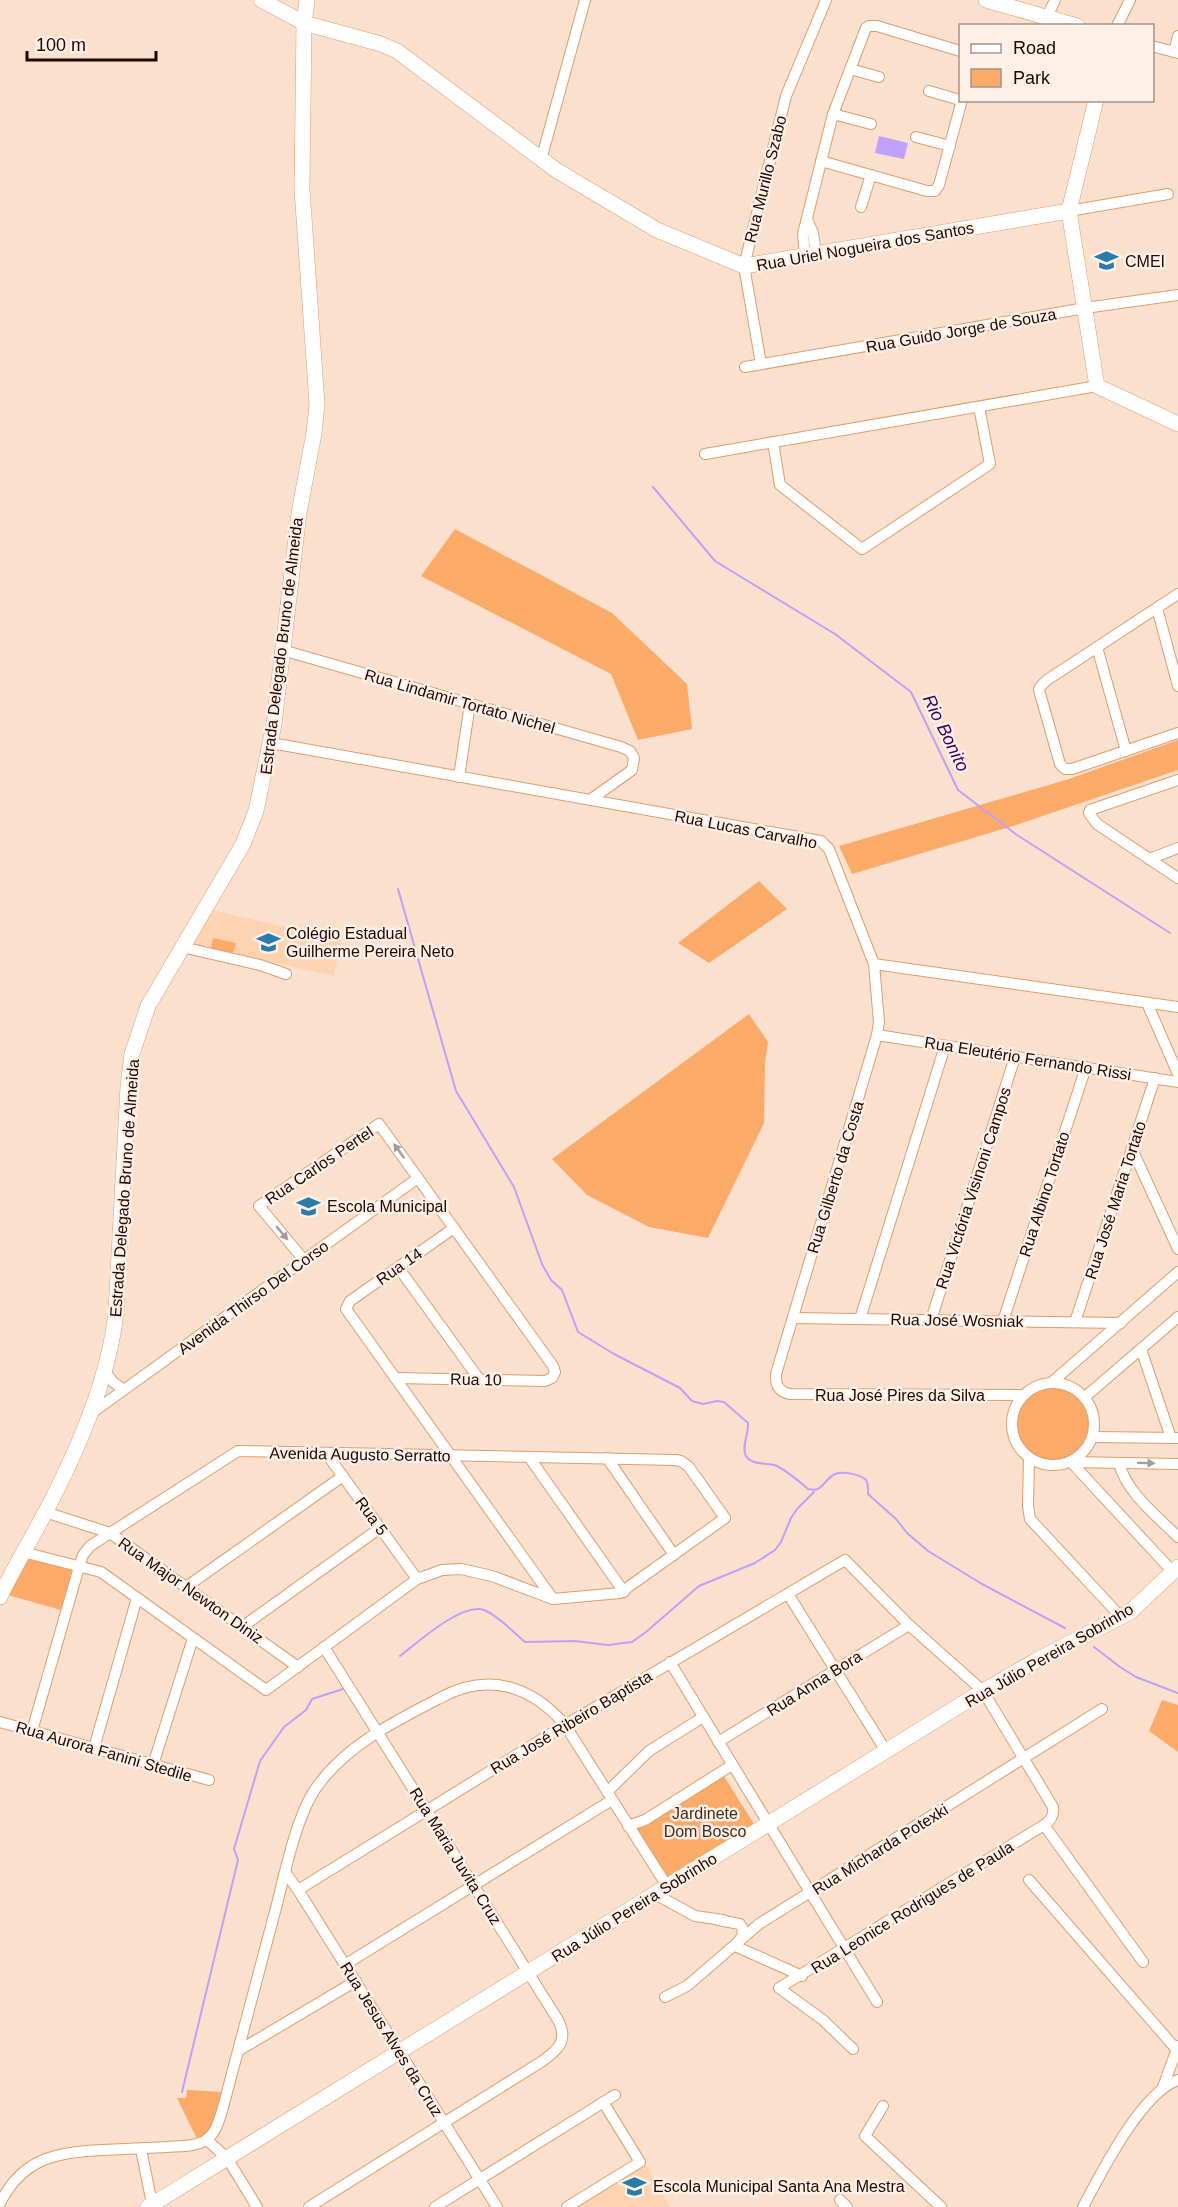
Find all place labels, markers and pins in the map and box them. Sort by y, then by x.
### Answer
school or university icon: CMEI [1094,248,1120,274]
place label: CMEI [1125,253,1165,270]
place label: Colégio Estadual Guilherme Pereira Neto [286,925,454,960]
school or university icon: Colégio Estadual Guilherme Pereira Neto [255,929,281,955]
school or university icon: Escola Municipal [296,1193,322,1219]
place label: Escola Municipal [327,1198,447,1215]
school or university icon: Escola Municipal Santa Ana Mestra [622,2173,648,2199]
place label: Escola Municipal Santa Ana Mestra [653,2178,905,2195]

